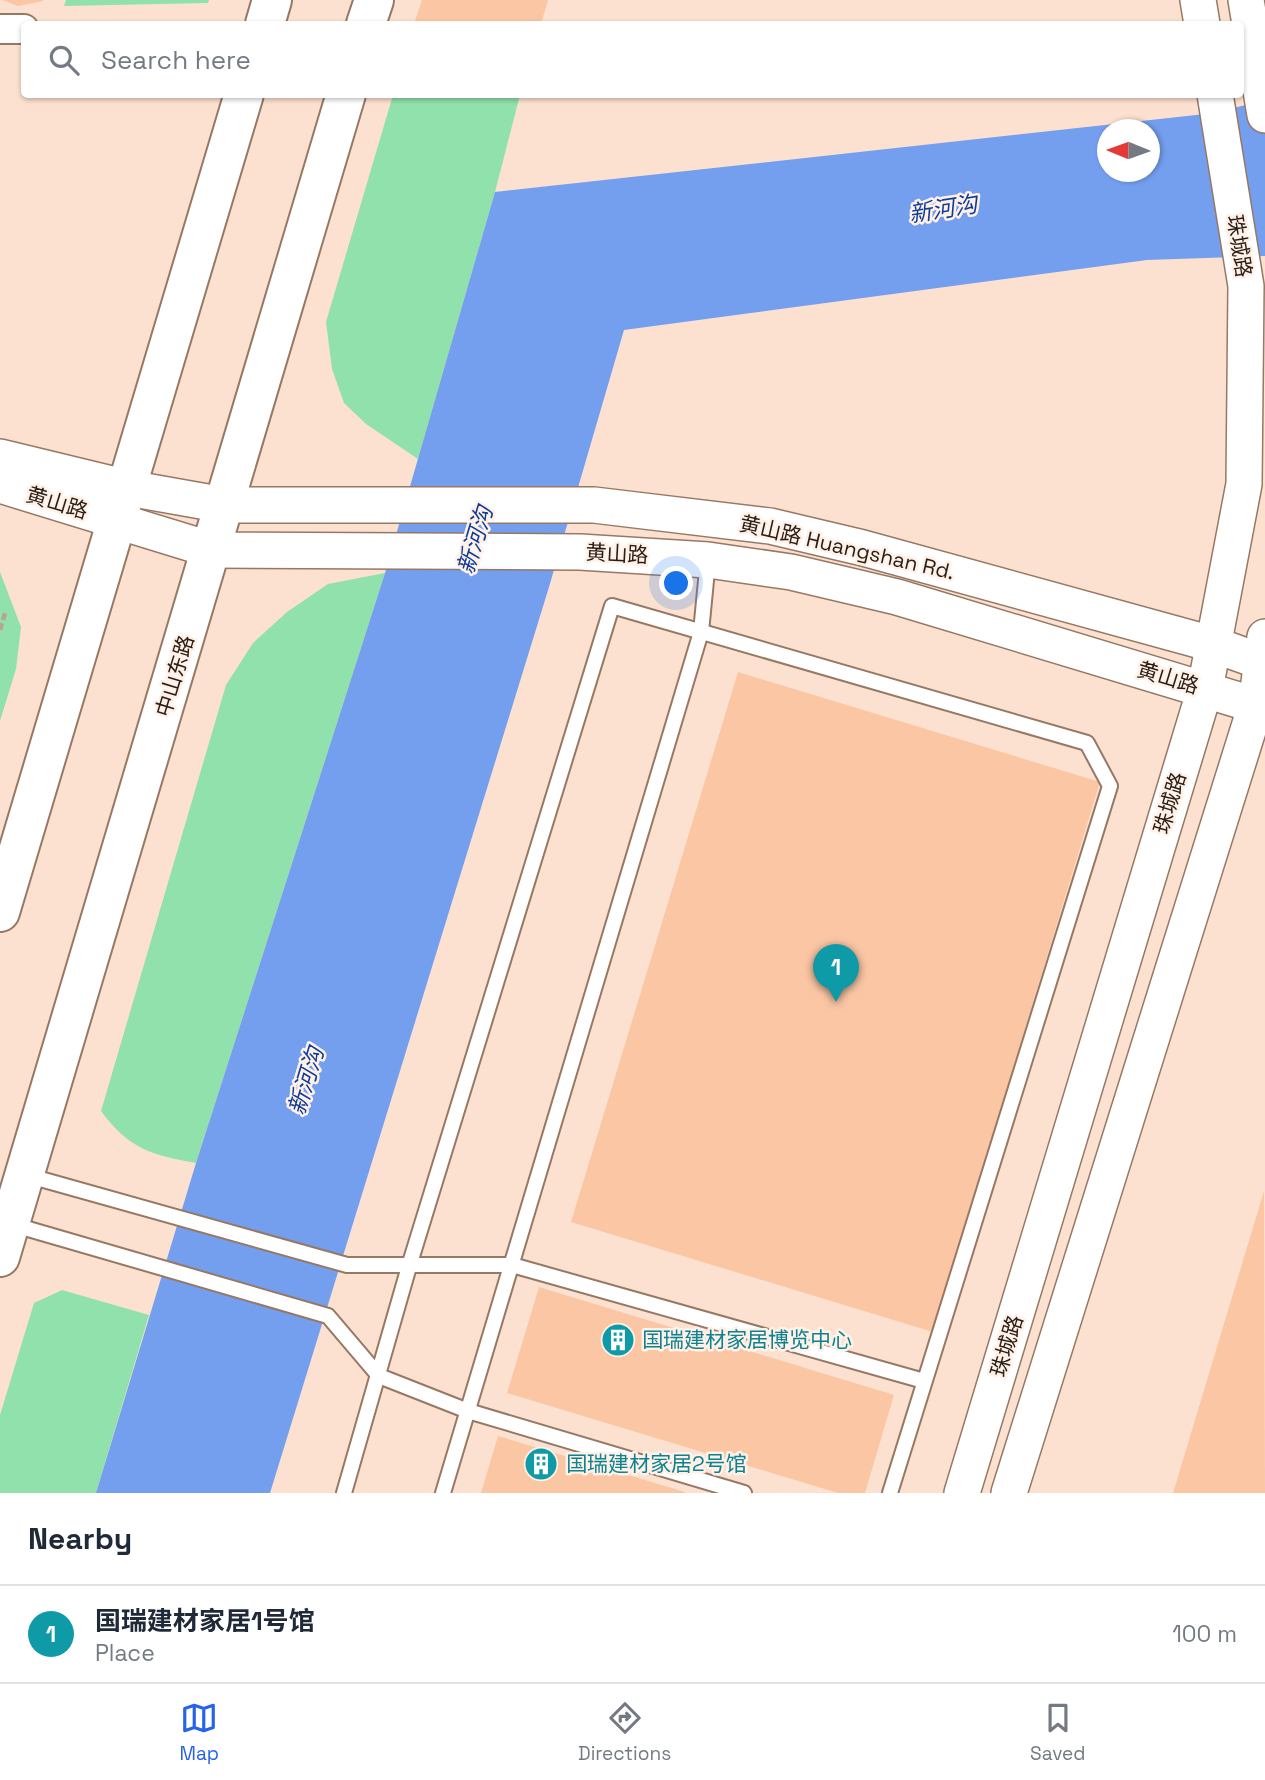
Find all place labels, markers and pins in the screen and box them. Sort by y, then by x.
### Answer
pin: 1 [813,944,859,1002]
building icon: 国瑞建材家居博览中心 [599,1321,637,1359]
place label: 国瑞建材家居博览中心 [642,1326,852,1353]
building icon: 国瑞建材家居2号馆 [522,1445,560,1483]
place label: 国瑞建材家居2号馆 [566,1450,747,1477]

